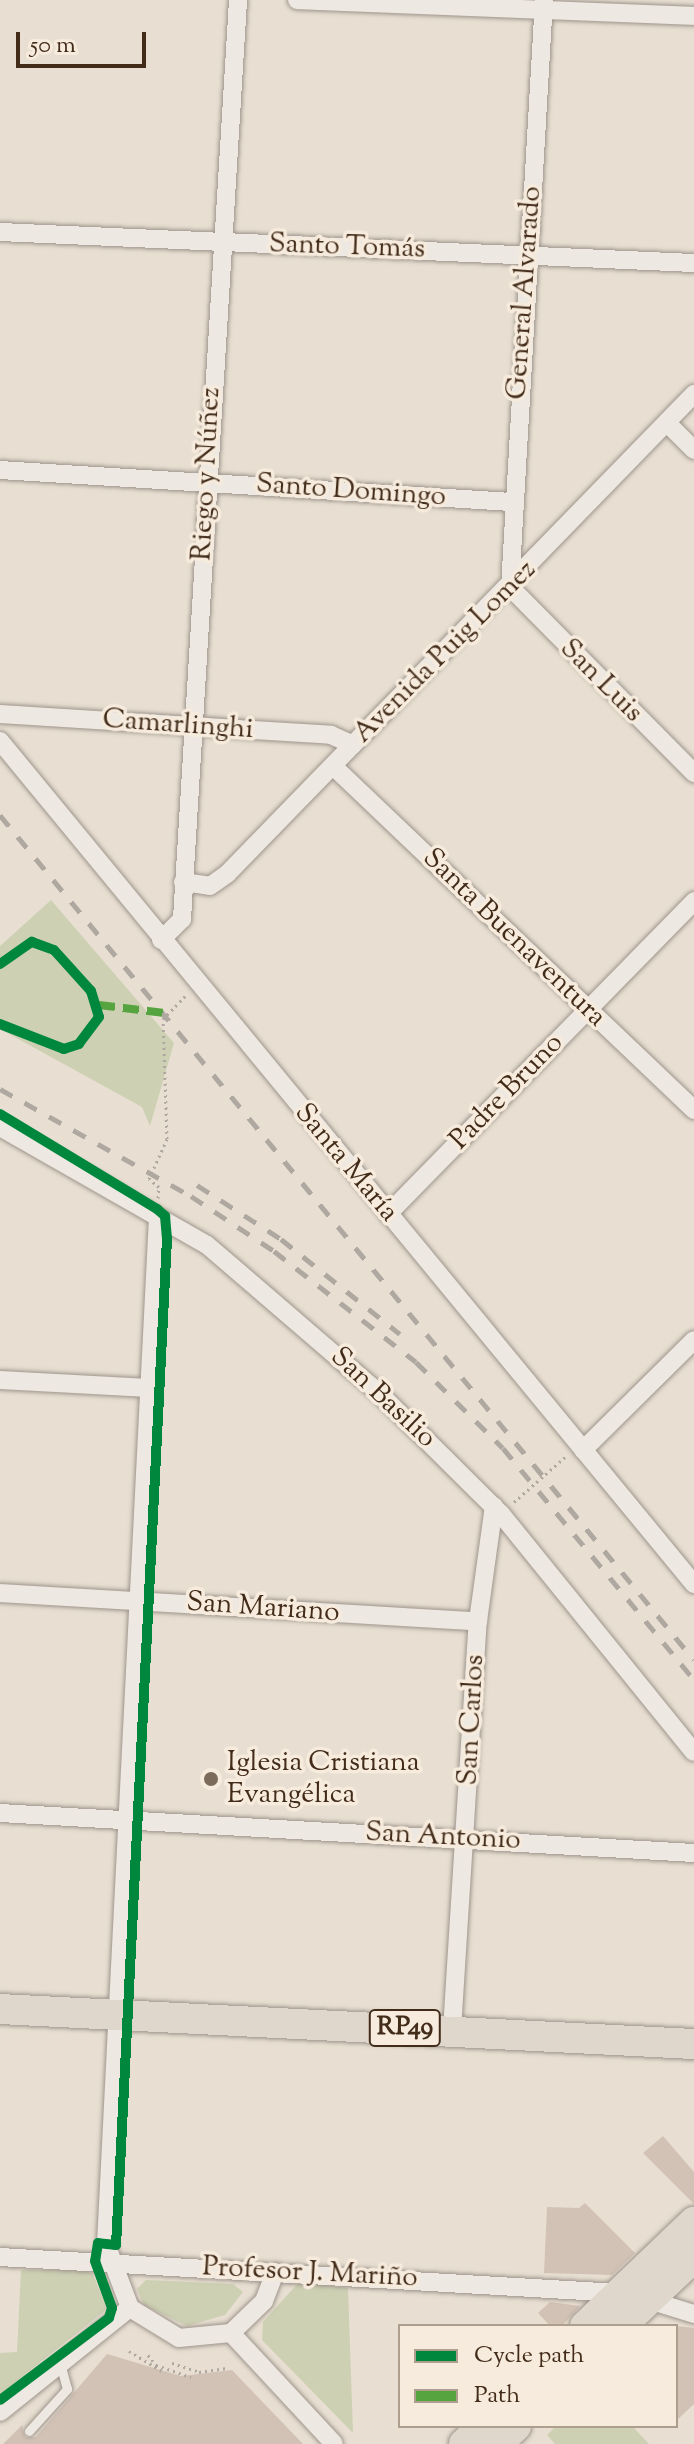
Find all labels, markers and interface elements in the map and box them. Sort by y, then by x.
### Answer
scale bar [20,16,150,66]
text: 50 m [30,29,76,63]
street label: General Alvarado [501,185,549,401]
street label: Santo Tomás [268,227,426,267]
street label: Riego y Núñez [186,386,228,562]
street label: Santo Domingo [255,468,447,514]
street label: Avenida Puig Lomez [347,554,543,750]
street label: San Luis [552,632,650,730]
street label: Camarlinghi [101,703,255,747]
street label: Santa Buenaventura [415,842,613,1034]
street label: Padre Bruno [443,1027,571,1157]
street label: Santa María [287,1097,405,1229]
street label: San Basilio [323,1341,443,1455]
street label: San Mariano [185,1586,341,1630]
street label: San Carlos [452,1654,492,1786]
place label: Iglesia Cristiana Evangélica [227,1746,420,1812]
marker: Iglesia Cristiana Evangélica [202,1770,220,1788]
street label: San Antonio [364,1816,522,1858]
road number: RP49 [367,2006,443,2050]
street label: Profesor J. Mariño [201,2251,419,2295]
legend [398,2324,678,2428]
text: Cycle path [474,2339,584,2373]
text: Path [474,2379,520,2413]

